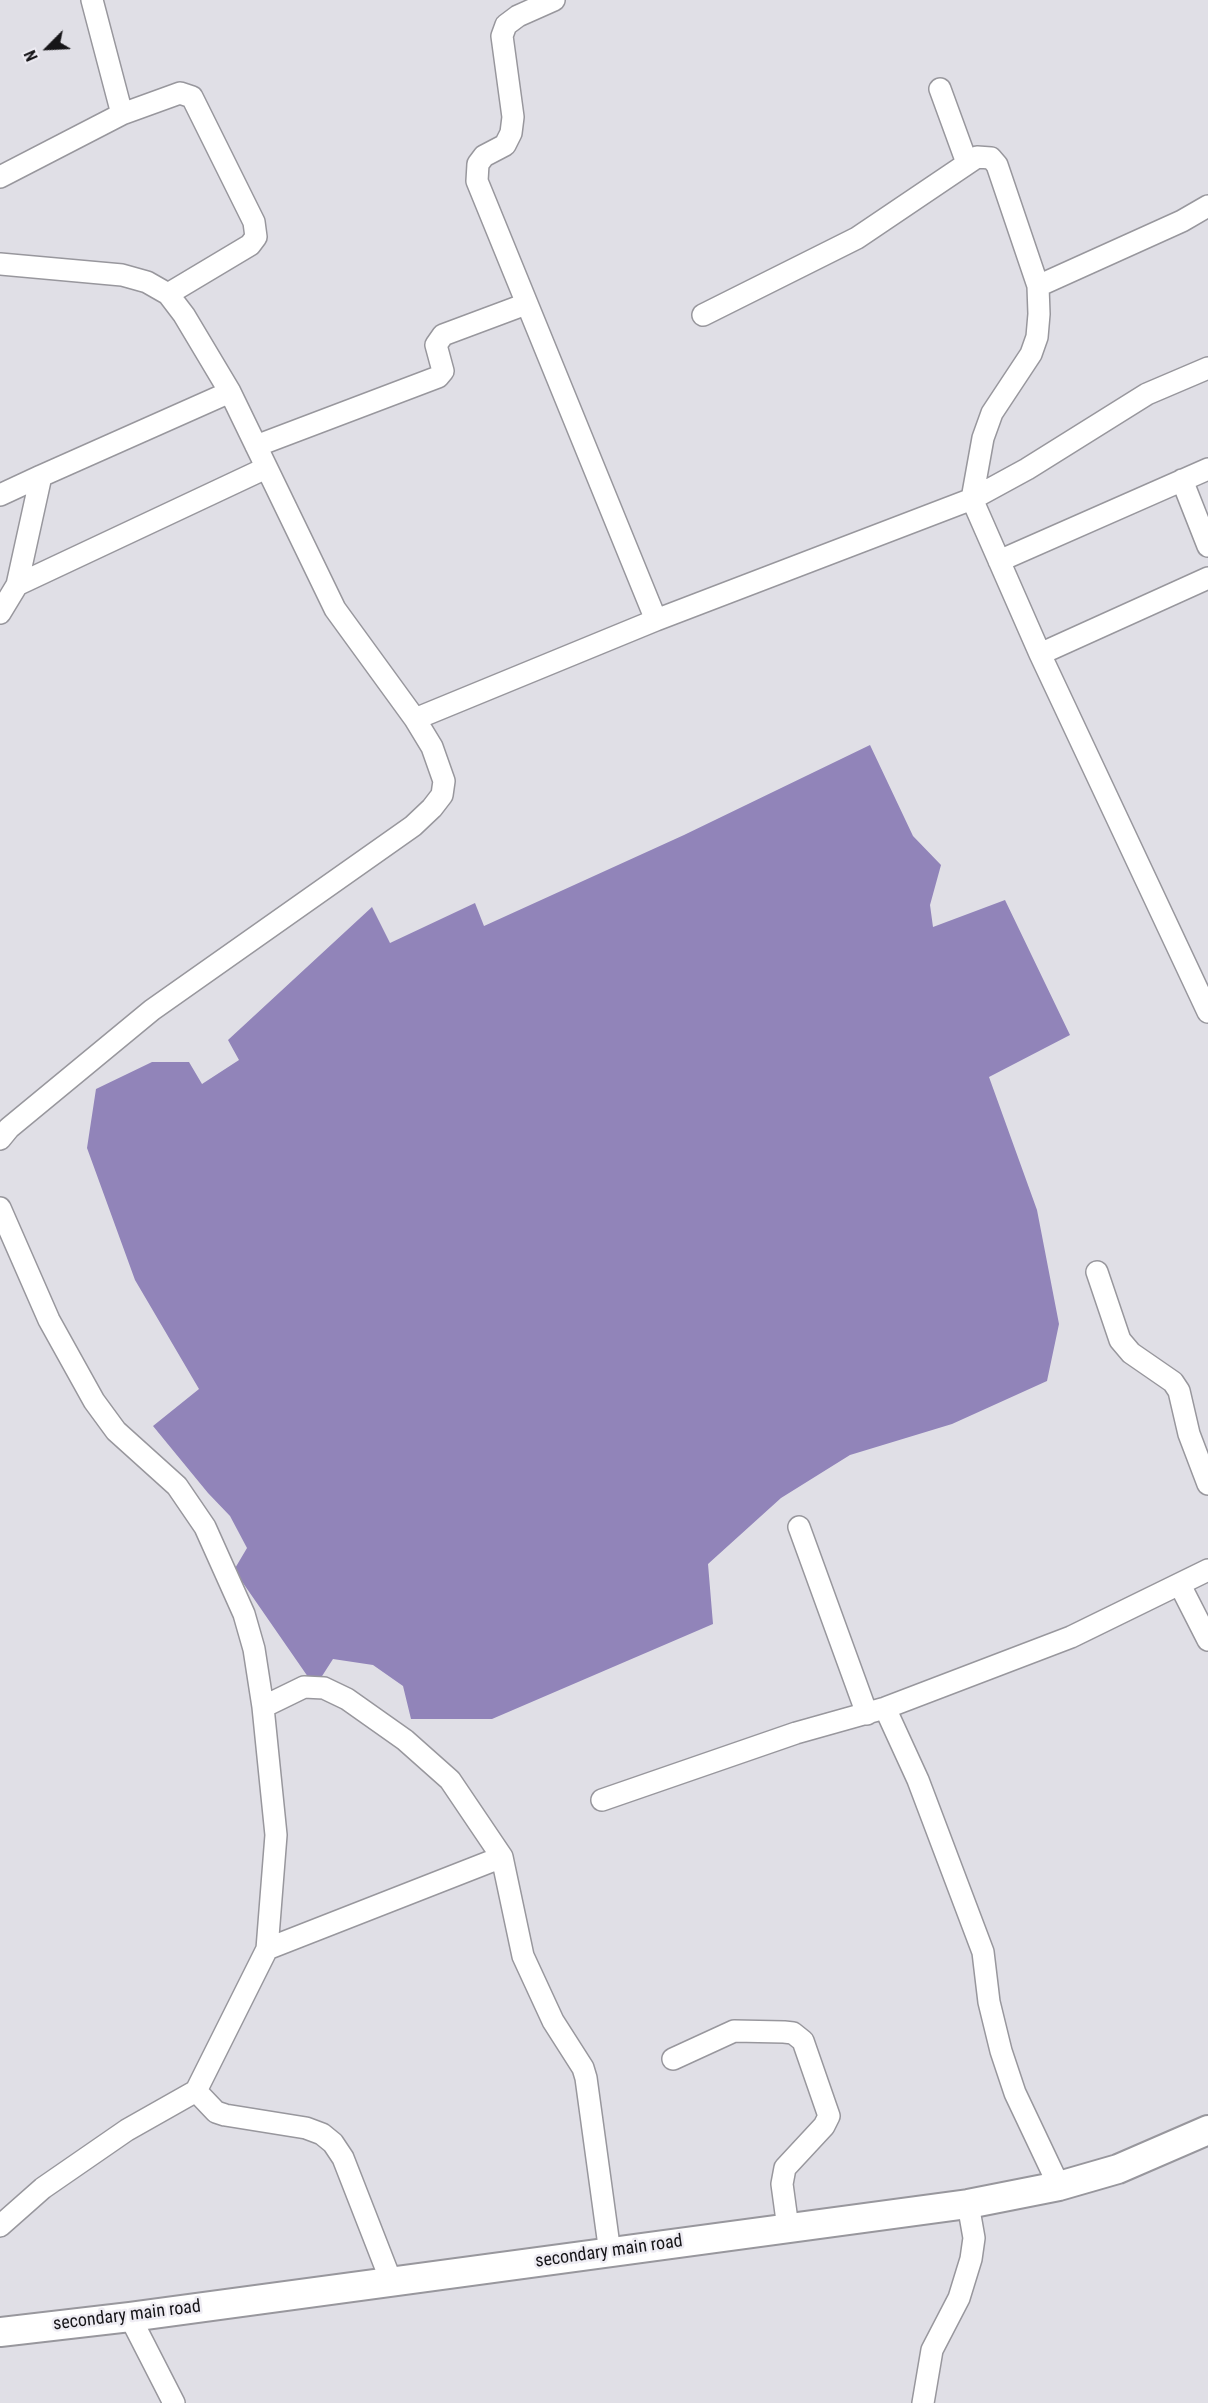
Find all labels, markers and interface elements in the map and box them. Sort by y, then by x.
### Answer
north arrow [18,18,78,78]
text: N [20,47,42,64]
street label: secondary main road [534,2231,684,2273]
street label: secondary main road [52,2296,202,2336]

